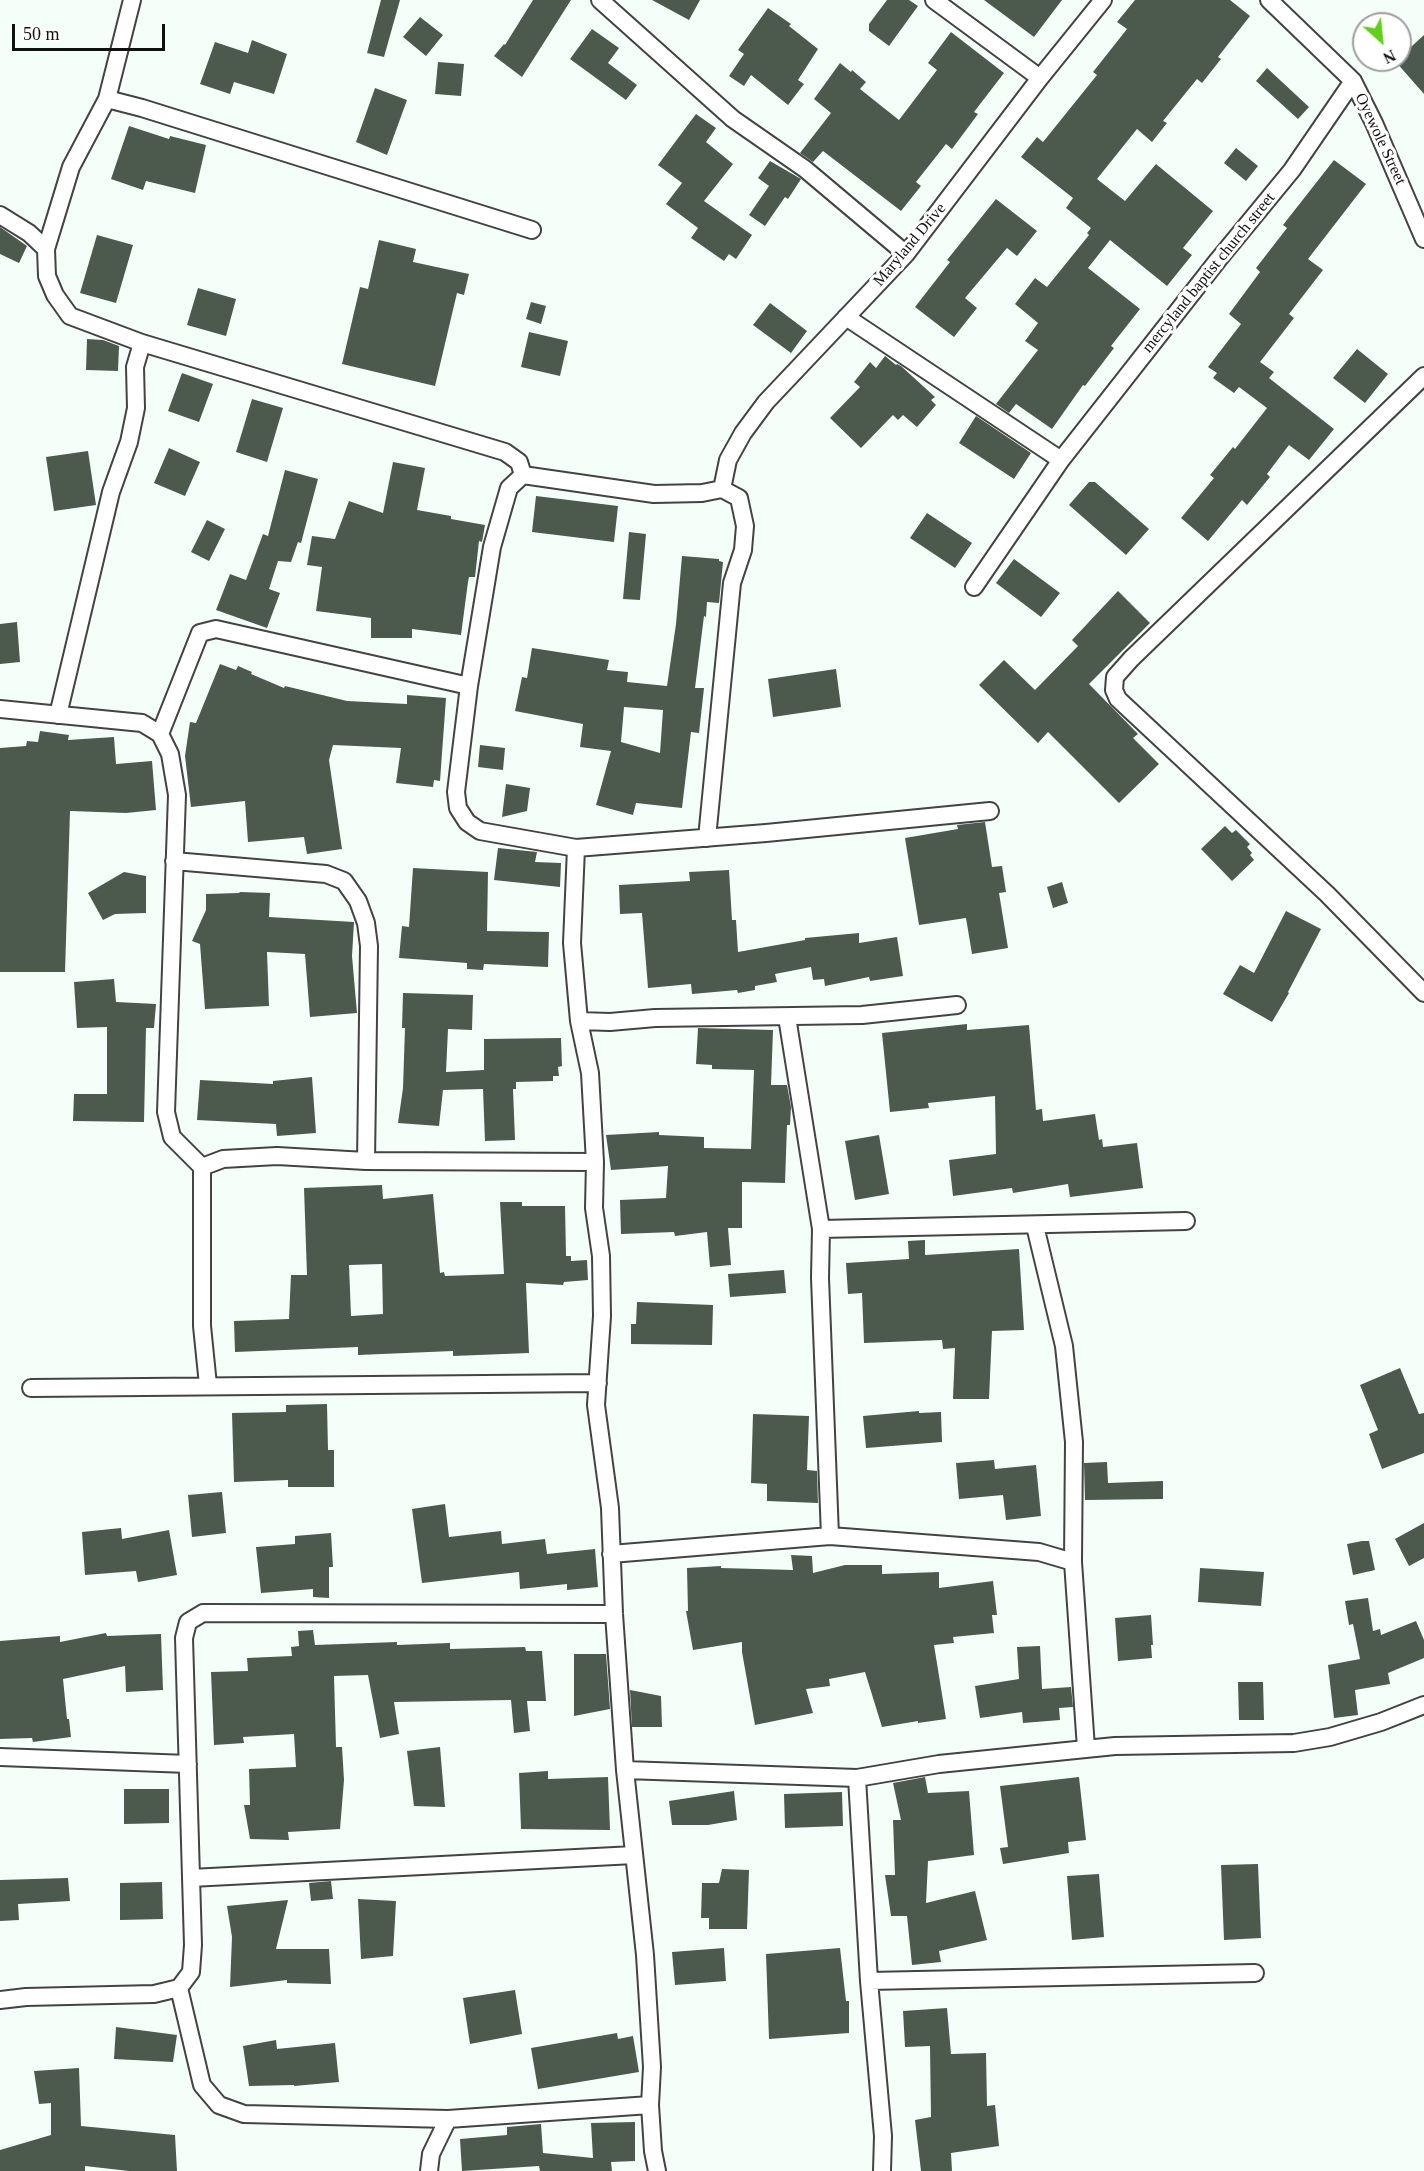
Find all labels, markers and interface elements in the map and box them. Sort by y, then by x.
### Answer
scale bar [15,12,168,50]
north arrow [1352,12,1412,72]
text: 50 m [23,24,60,44]
text: N [1380,47,1399,67]
street label: Oyewole Street [1350,90,1410,188]
street label: mercyland baptist church street [1138,189,1280,357]
street label: Maryland Drive [870,200,950,290]

